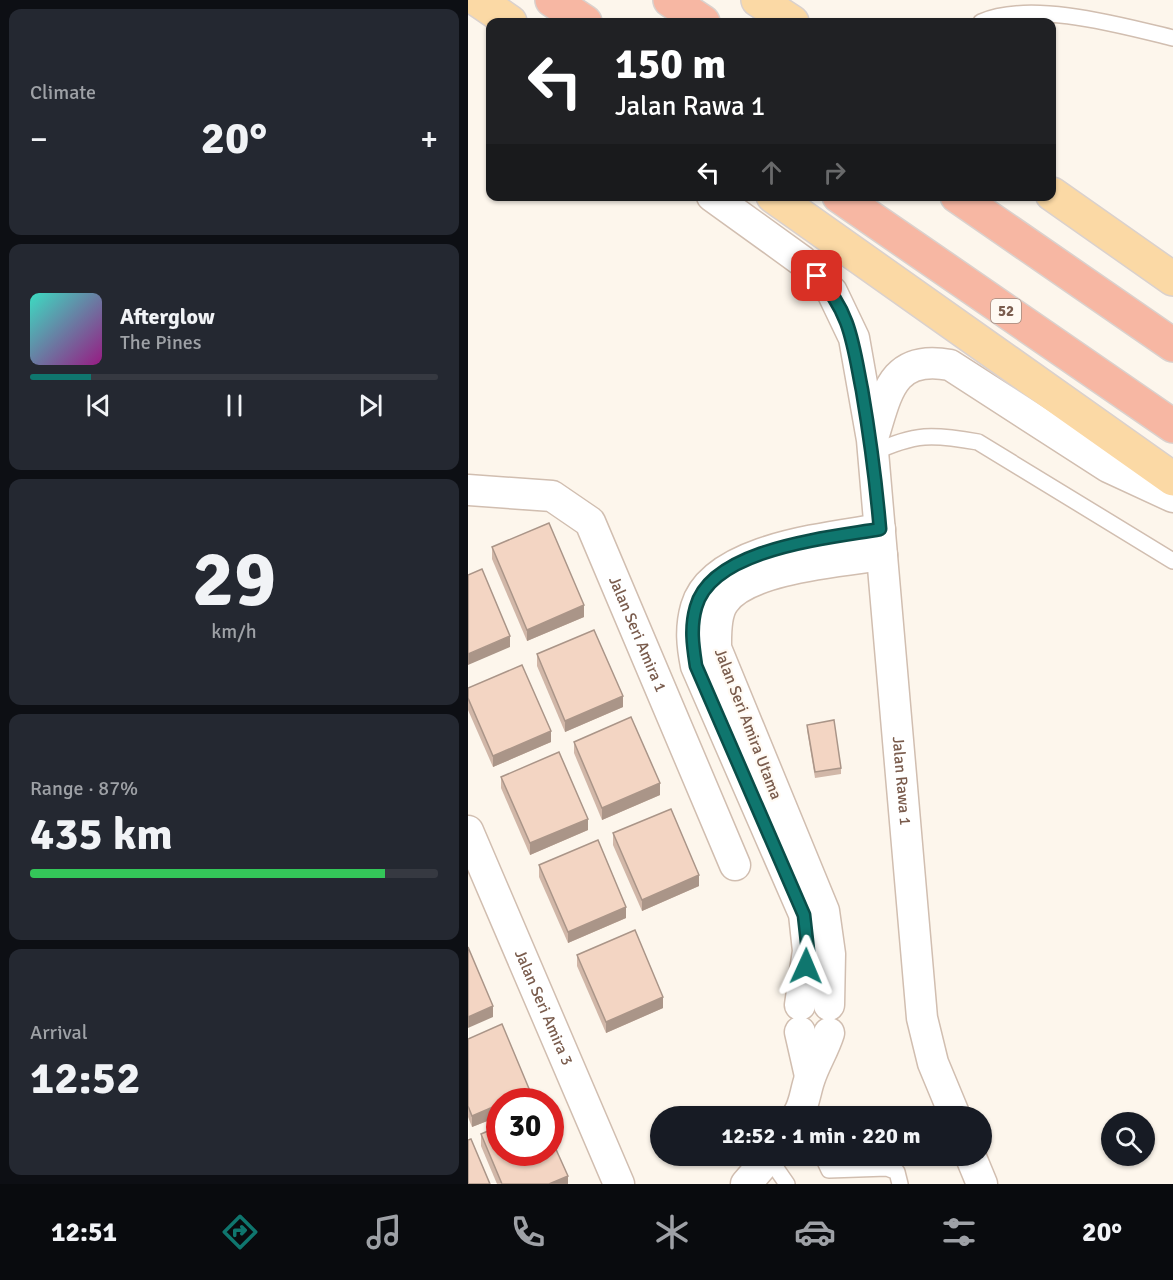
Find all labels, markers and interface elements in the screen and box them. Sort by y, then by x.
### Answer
text: 150 m [615,39,726,90]
icon: left [516,42,594,120]
text: Climate [30,80,96,105]
text: Jalan Rawa 1 [615,90,765,123]
text: 20° [201,111,267,166]
text: − [30,119,48,160]
text: + [420,119,438,160]
icon: left [692,156,725,189]
icon: ahead [755,156,788,189]
icon: right [818,156,851,189]
pin [791,250,842,301]
icon: arrive [800,259,833,292]
road number: 52 [991,299,1021,323]
text: Afterglow [120,303,215,330]
text: The Pines [120,330,202,355]
icon: previous [82,389,115,422]
icon: pause [218,389,251,422]
icon: next [354,389,387,422]
text: 29 [192,532,276,628]
street label: Jalan Seri Amira 1 [604,573,671,695]
text: km/h [211,619,257,644]
street label: Jalan Seri Amira Utama [710,646,786,802]
street label: Jalan Rawa 1 [888,736,915,826]
text: Range · 87% [30,776,138,801]
text: 435 km [30,807,173,862]
position arrow [774,934,838,998]
street label: Jalan Seri Amira 3 [510,947,577,1068]
text: Arrival [30,1020,88,1045]
text: 12:52 [30,1051,140,1106]
speed limit sign: 30 [486,1088,564,1166]
map controls [1101,1112,1155,1166]
button: search [1101,1112,1155,1166]
text: 12:52 · 1 min · 220 m [721,1122,921,1149]
icon: directions [219,1211,261,1253]
icon: music [363,1211,405,1253]
icon: phone [507,1211,549,1253]
icon: climate [651,1211,693,1253]
icon: car [794,1211,836,1253]
icon: filters [938,1211,980,1253]
text: 12:51 [51,1216,117,1249]
text: 20° [1082,1216,1122,1249]

